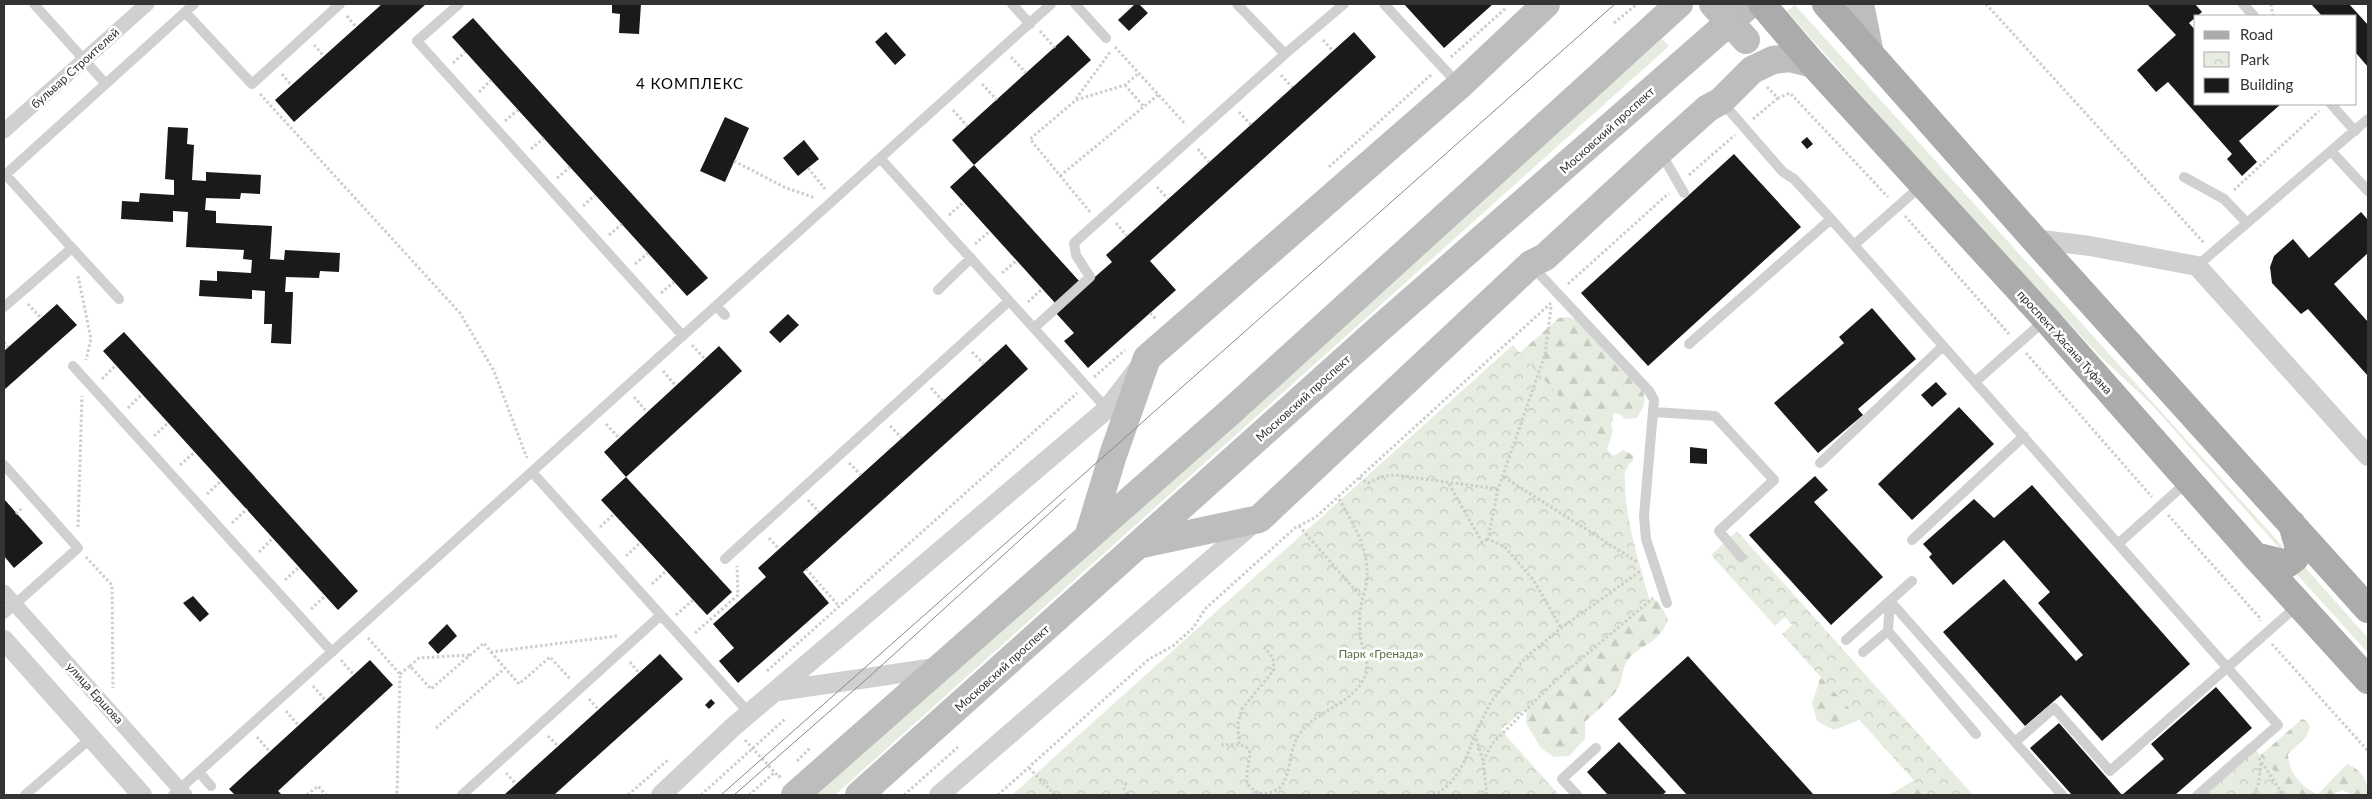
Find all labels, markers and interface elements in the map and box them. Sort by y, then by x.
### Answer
legend [2194,15,2357,105]
street label: бульвар Строителей [28,24,122,112]
text: Road [2240,25,2273,43]
text: Park [2240,50,2270,68]
district label: 4 КОМПЛЕКС [636,74,744,92]
text: Building [2240,75,2293,93]
street label: Московский проспект [1556,83,1658,177]
street label: проспект Хасана Туфана [2014,287,2116,397]
street label: Московский проспект [1252,351,1354,445]
street label: Московский проспект [951,621,1053,715]
park label: Парк «Гренада» [1338,646,1424,661]
street label: улица Ершова [63,659,127,727]

